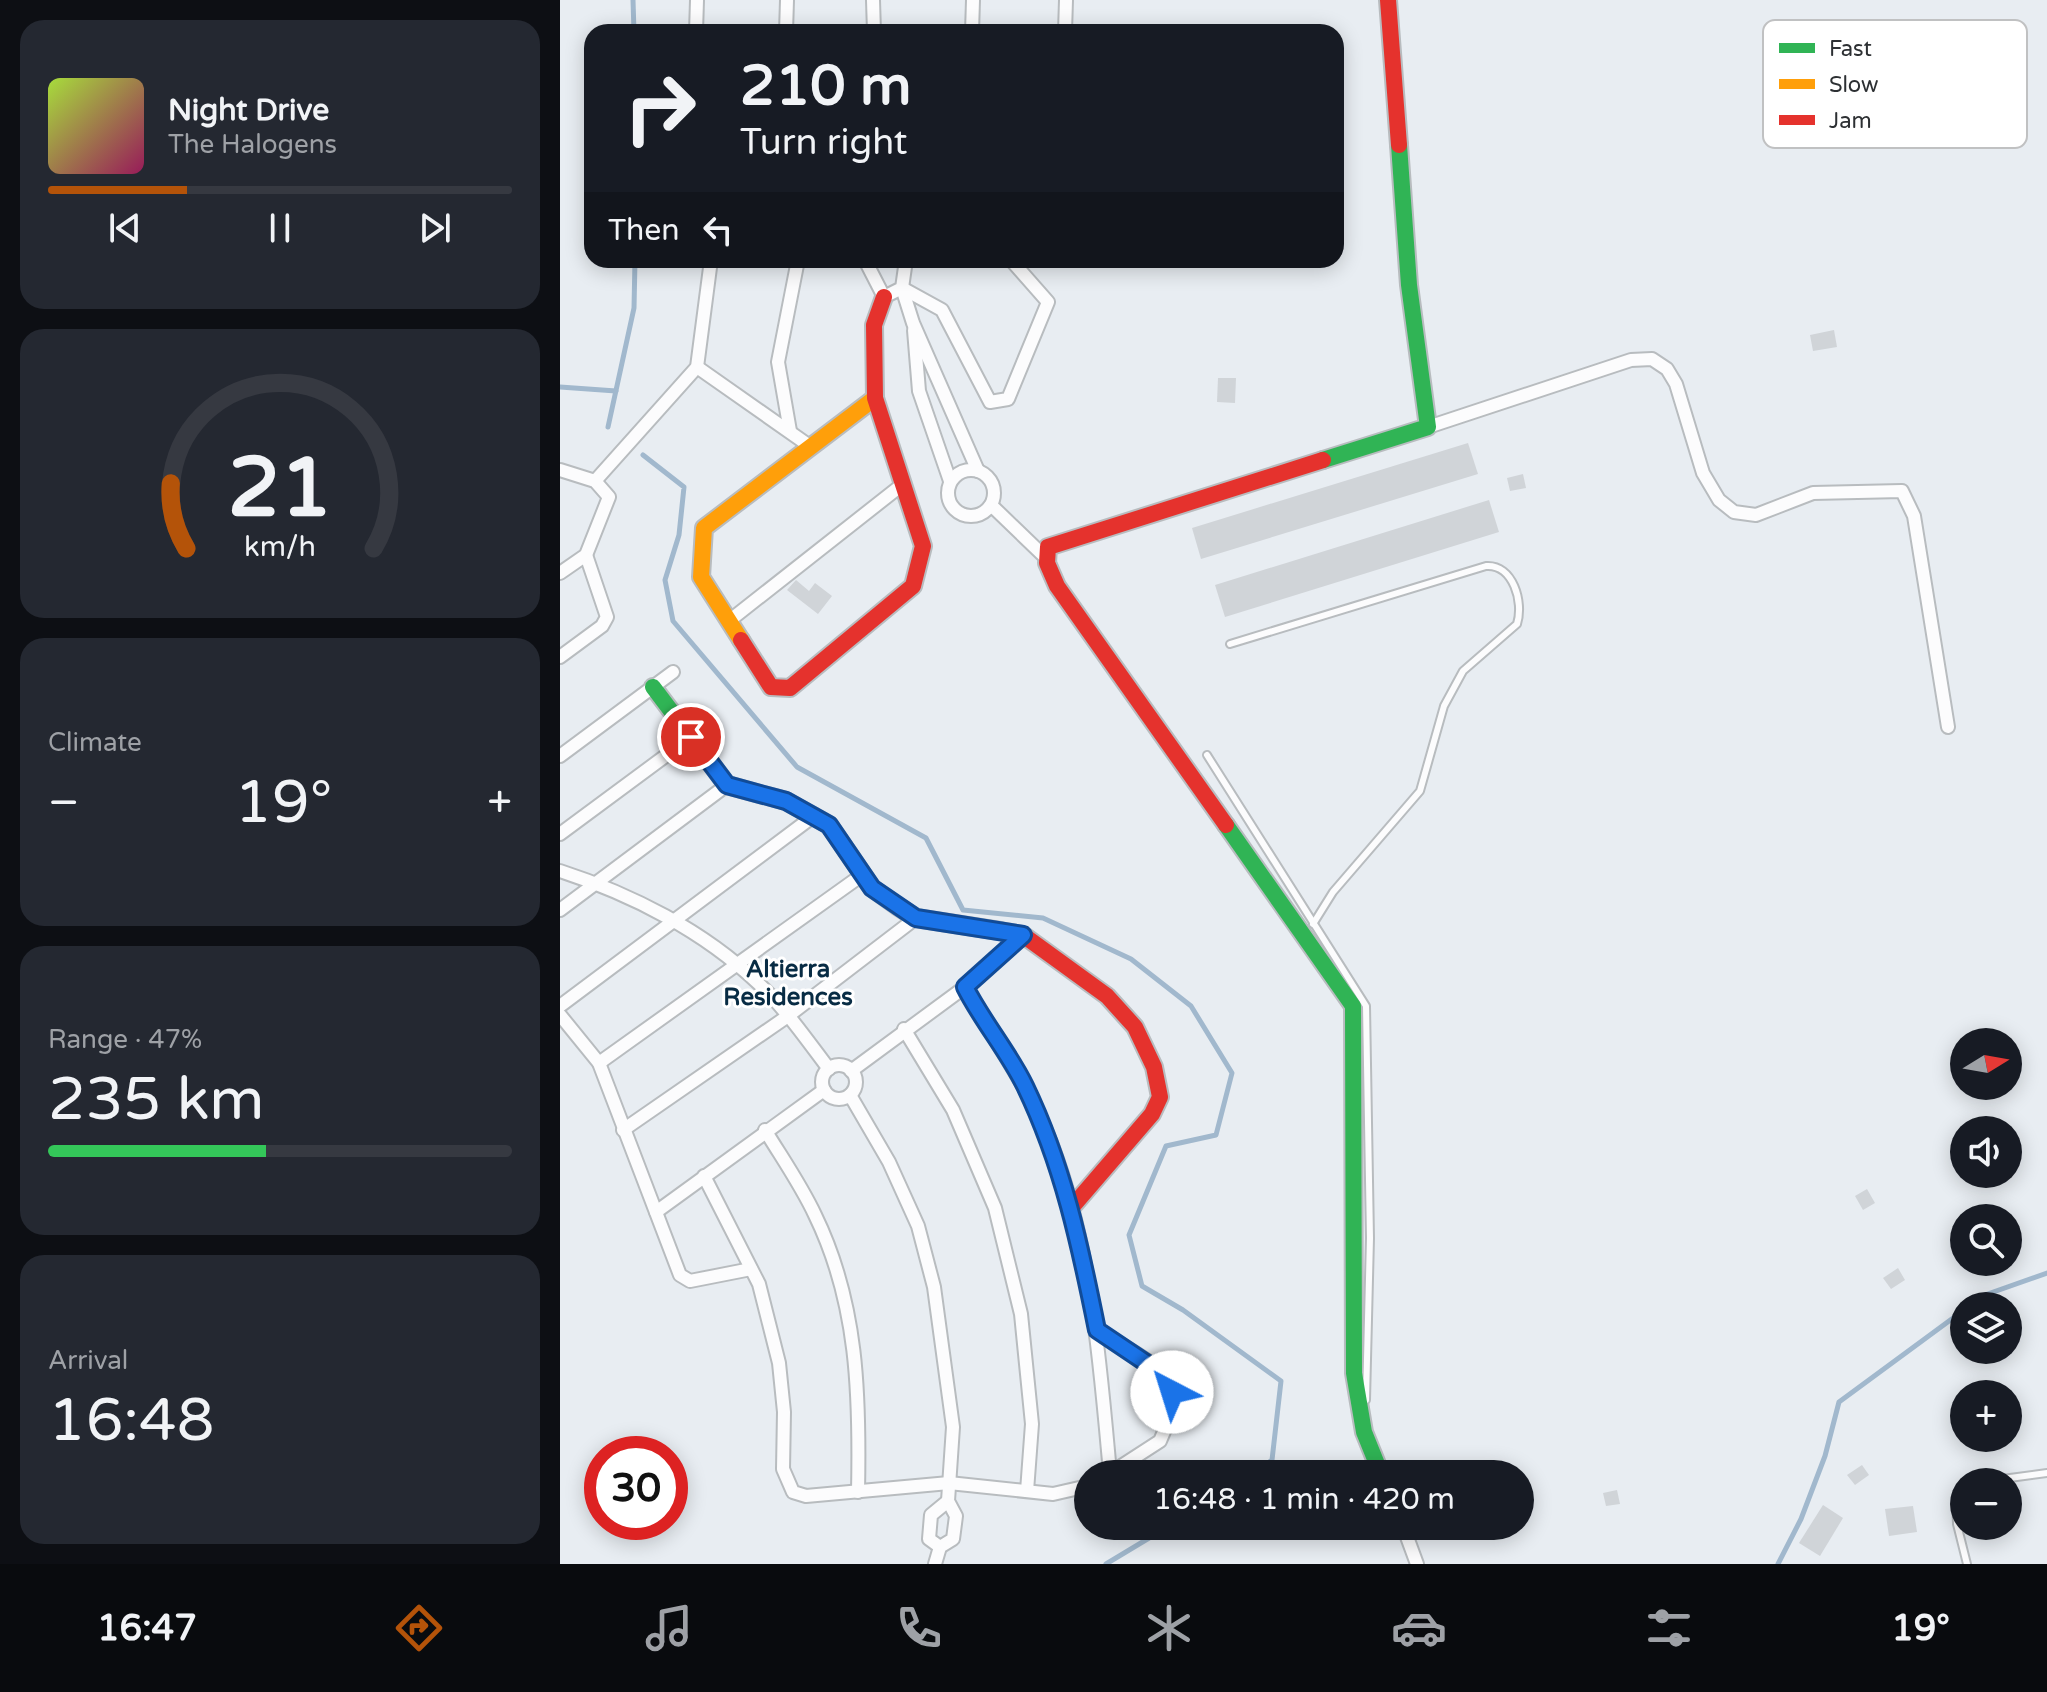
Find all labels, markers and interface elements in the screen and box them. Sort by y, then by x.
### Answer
legend [1763,20,2027,148]
text: Fast [1829,36,1872,62]
text: 210 m [740,53,911,120]
icon: right [608,56,712,160]
text: Slow [1829,72,1879,98]
text: Night Drive [168,92,329,129]
text: Jam [1829,108,1872,134]
text: Turn right [740,121,907,164]
text: The Halogens [168,129,337,160]
icon: previous [103,206,147,250]
icon: pause [258,206,302,250]
icon: next [413,206,457,250]
icon: left [696,208,740,252]
text: Then [608,212,680,249]
text: 21 [228,439,332,539]
text: km/h [244,530,316,564]
pin [657,703,725,771]
icon: arrive [669,715,713,759]
text: Climate [48,727,142,758]
text: 19° [234,767,332,839]
text: − [48,777,79,830]
text: + [487,777,512,830]
district label: Altierra Residences [723,955,853,1012]
text: Range · 47% [48,1024,202,1055]
north arrow [1950,1028,2022,1100]
map controls [1950,1028,2022,1540]
text: 235 km [48,1064,264,1136]
button: sound [1950,1116,2022,1188]
button: search [1950,1204,2022,1276]
button: layers [1950,1292,2022,1364]
text: Arrival [48,1345,128,1376]
position arrow [1130,1350,1214,1434]
button: + [1950,1380,2022,1452]
text: 16:48 [48,1385,214,1457]
speed limit sign: 30 [584,1436,688,1540]
button: − [1950,1468,2022,1540]
text: 16:48 · 1 min · 420 m [1153,1481,1455,1518]
icon: directions [391,1600,447,1656]
icon: music [641,1600,697,1656]
icon: phone [891,1600,947,1656]
icon: climate [1141,1600,1197,1656]
icon: car [1391,1600,1447,1656]
icon: filters [1641,1600,1697,1656]
text: 16:47 [97,1607,197,1650]
text: 19° [1891,1607,1950,1650]

